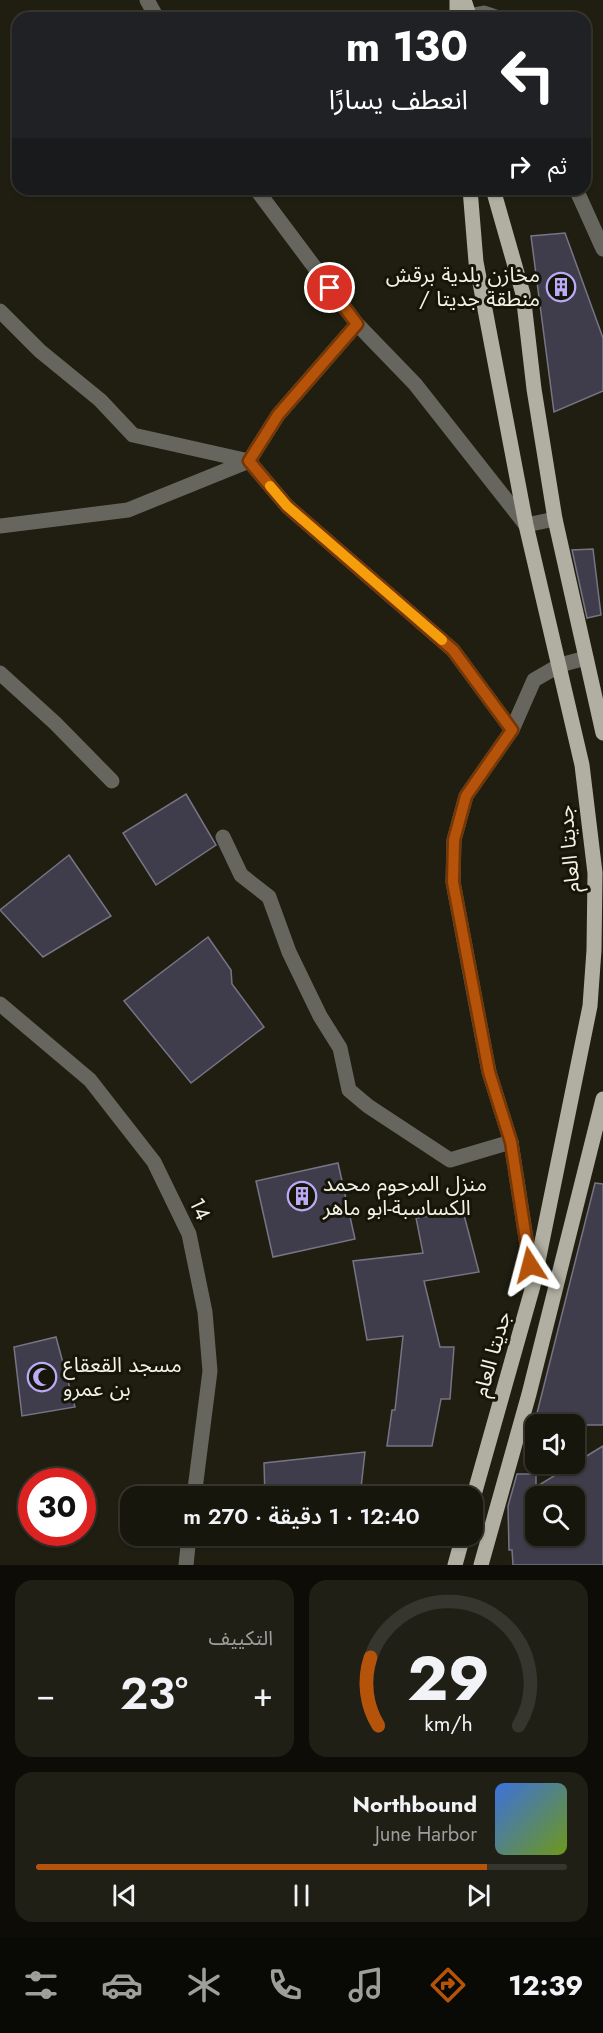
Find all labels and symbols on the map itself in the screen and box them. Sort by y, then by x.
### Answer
place label: مخازن بلدية برقش / منطقة جديتا [386,260,540,314]
pin [304,262,355,313]
building icon: مخازن بلدية برقش / منطقة جديتا [545,271,577,303]
street label: جديتا العام [550,804,589,894]
place label: منزل المرحوم محمد الكساسبة-ابو ماهر [322,1169,487,1223]
building icon: منزل المرحوم محمد الكساسبة-ابو ماهر [286,1180,318,1212]
street label: 14 [182,1193,218,1225]
position arrow [498,1233,562,1297]
street label: جديتا العام [465,1308,519,1401]
place label: مسجد القعقاع بن عمرو [63,1350,182,1404]
mosque icon: مسجد القعقاع بن عمرو [26,1361,58,1393]
speed limit sign: 30 [18,1468,96,1546]

